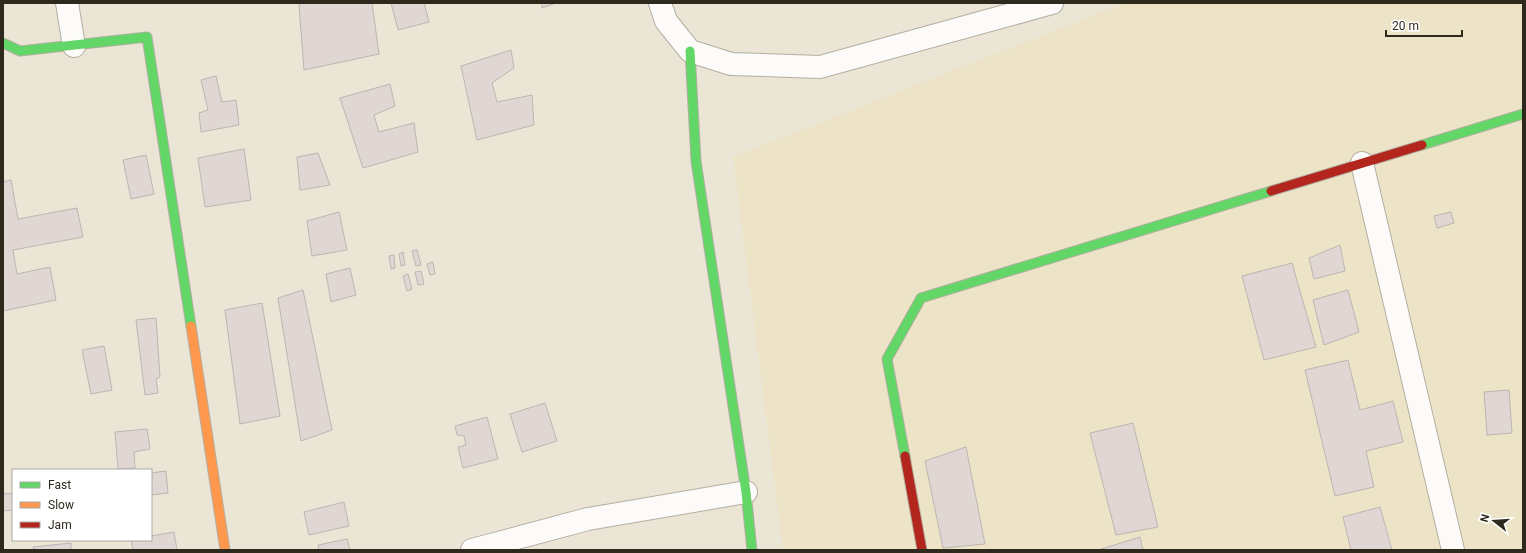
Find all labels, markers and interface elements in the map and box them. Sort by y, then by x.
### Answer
scale bar [1386,12,1462,38]
text: 20 m [1392,19,1419,33]
legend [12,469,152,541]
text: Fast [48,478,71,492]
text: Slow [48,498,74,512]
north arrow [1474,501,1514,541]
text: N [1478,512,1492,524]
text: Jam [48,518,72,532]

